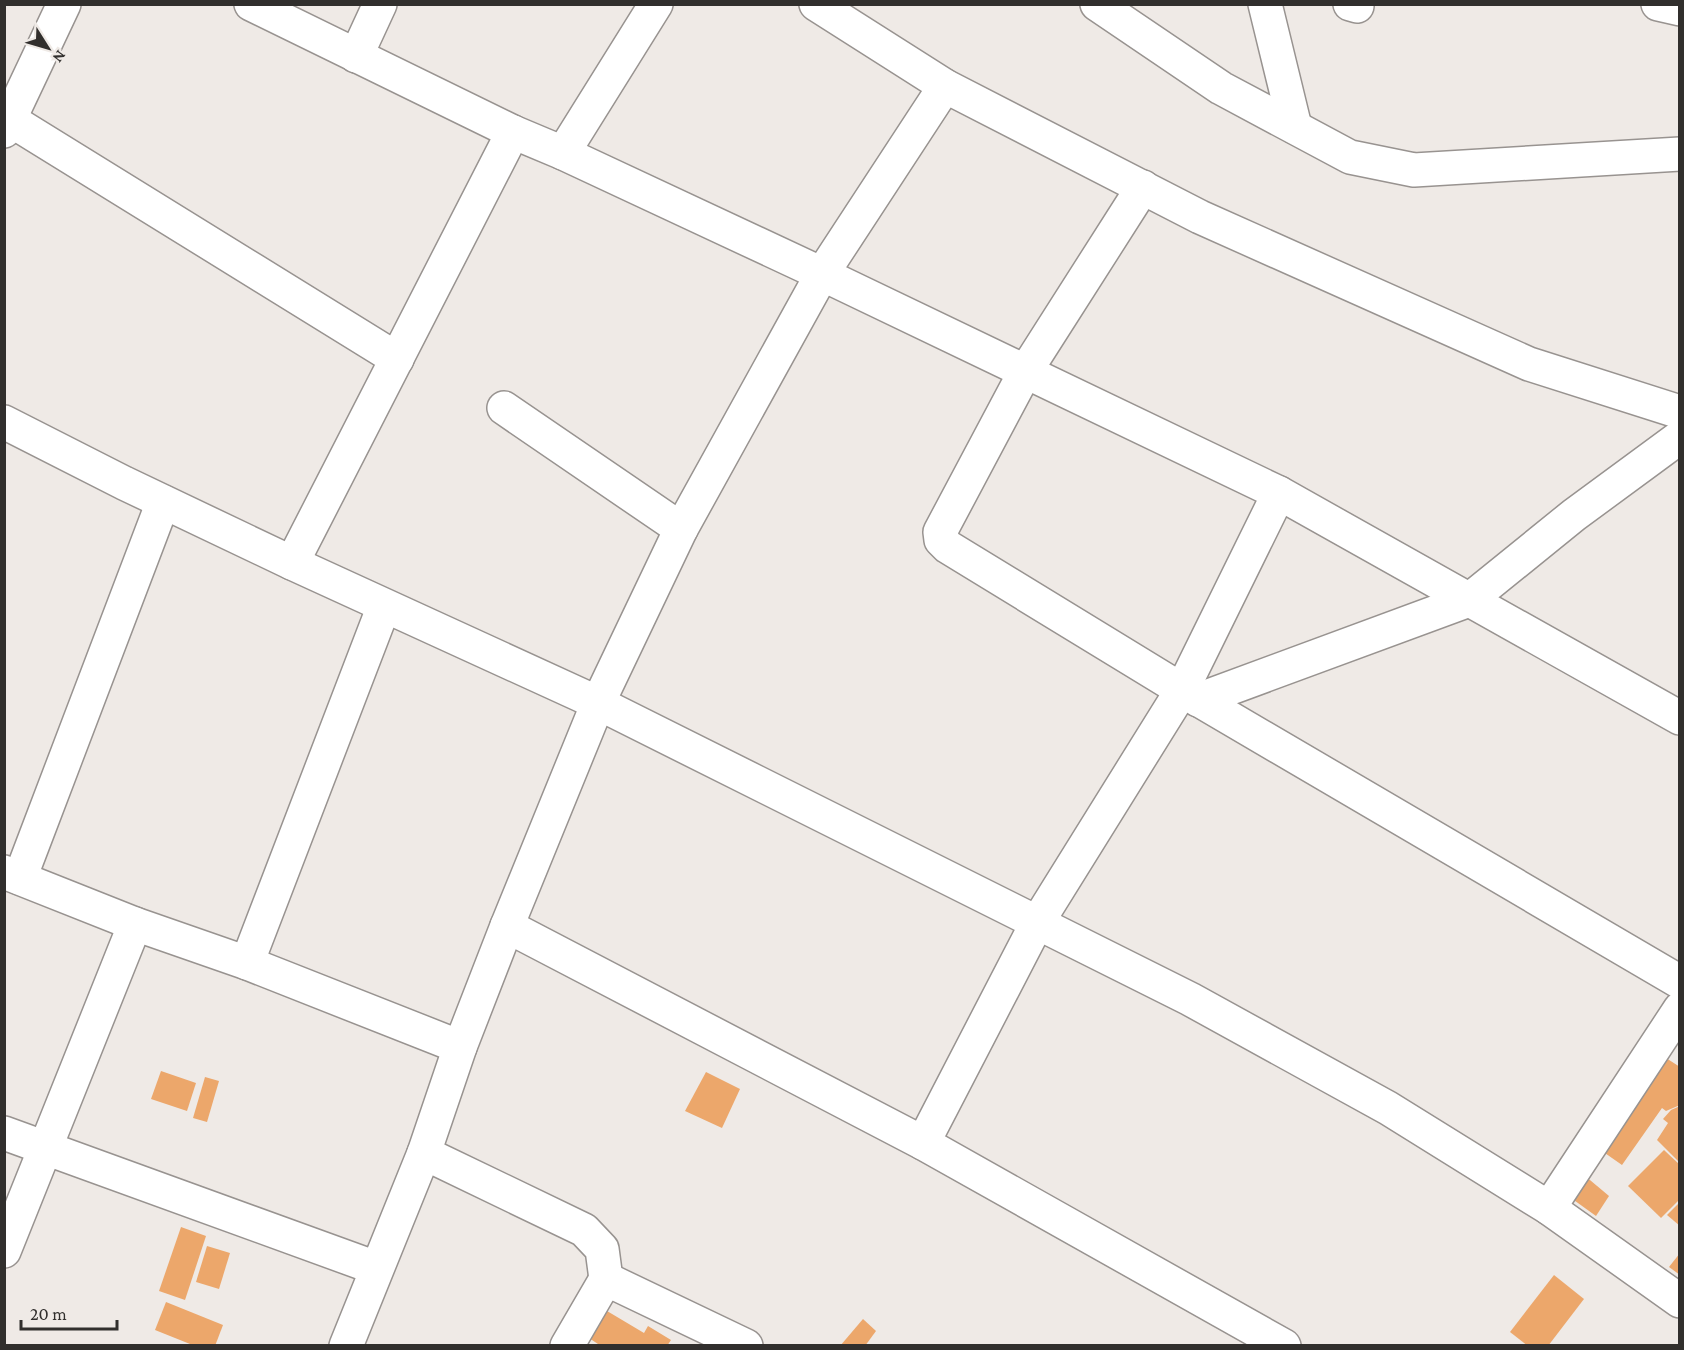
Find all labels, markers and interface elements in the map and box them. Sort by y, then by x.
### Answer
north arrow [18,18,78,78]
text: N [49,47,70,66]
scale bar [21,1293,117,1331]
text: 20 m [30,1304,67,1324]

